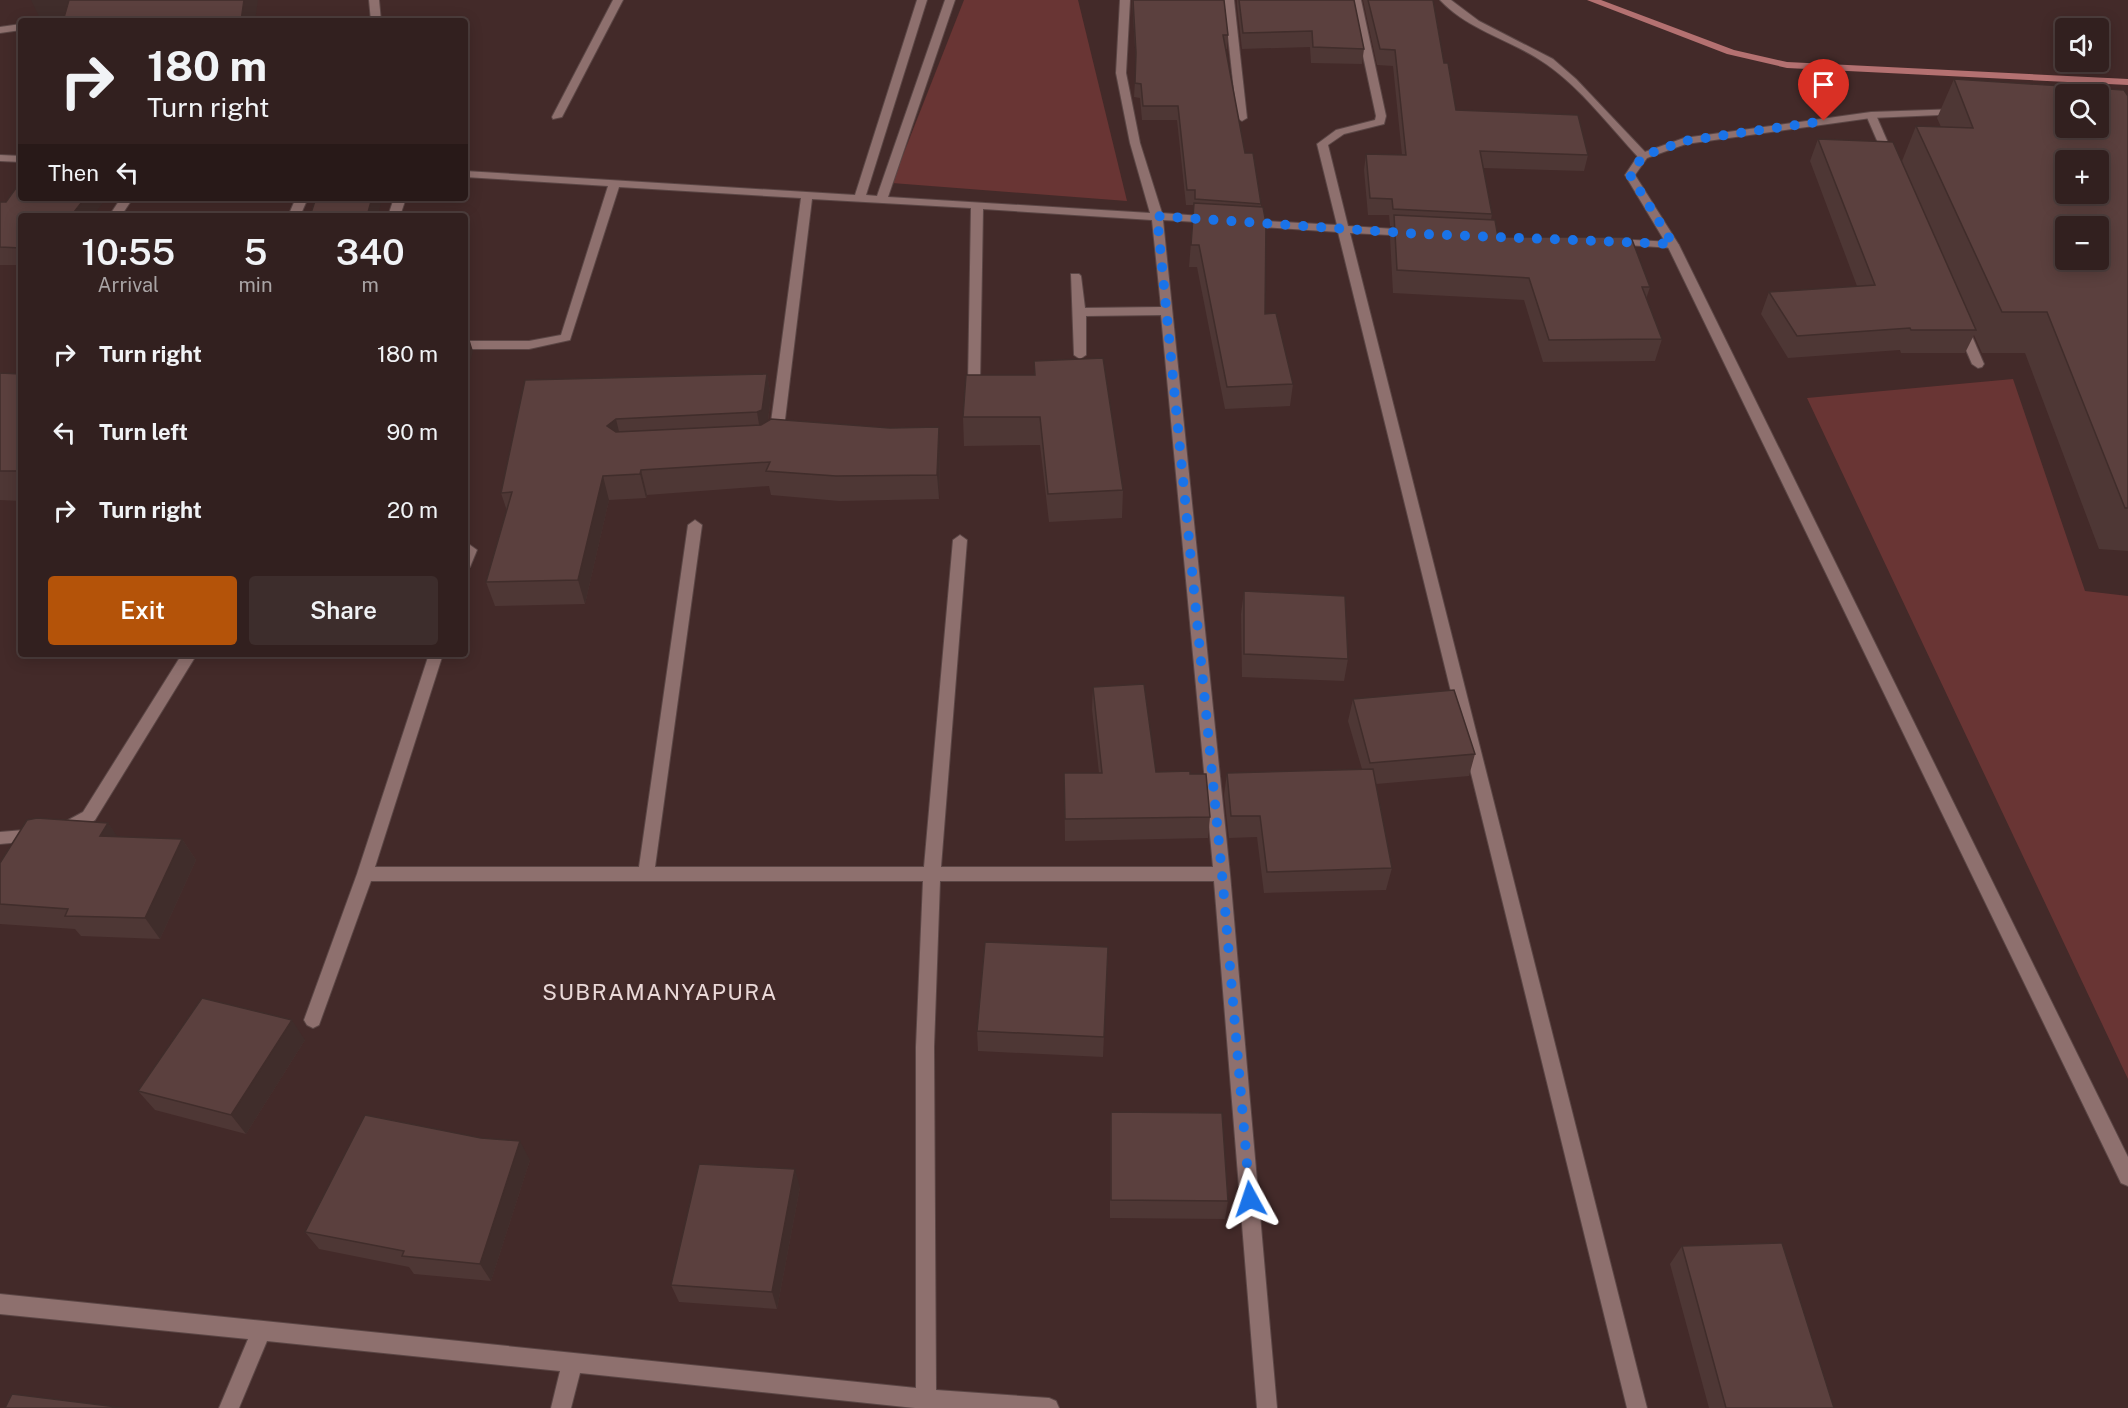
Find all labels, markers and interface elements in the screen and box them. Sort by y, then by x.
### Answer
map controls [2055,18,2109,270]
button: sound [2055,18,2109,72]
text: 180 m [147,41,267,90]
icon: right [48,42,126,120]
pin [1798,59,1849,121]
icon: arrive [1807,68,1840,101]
button: search [2055,84,2109,138]
text: Turn right [147,91,270,123]
button: + [2055,150,2109,204]
icon: left [111,156,144,189]
text: Then [48,160,99,186]
button: − [2055,216,2109,270]
text: 10:55 [81,231,175,273]
text: 5 [244,231,267,273]
text: 340 [336,231,405,273]
text: Arrival [97,273,159,297]
text: min [239,273,272,297]
text: m [362,273,379,297]
icon: right [48,338,81,371]
text: Turn right [99,341,202,367]
text: 180 m [377,341,438,367]
icon: left [48,416,81,449]
text: Turn left [99,419,188,445]
text: 90 m [387,419,438,445]
icon: right [48,494,81,527]
text: Turn right [99,497,202,523]
text: 20 m [387,497,438,523]
button: Exit [48,576,237,645]
button: Share [249,576,438,645]
district label: SUBRAMANYAPURA [542,979,778,1005]
position arrow [1218,1167,1282,1231]

